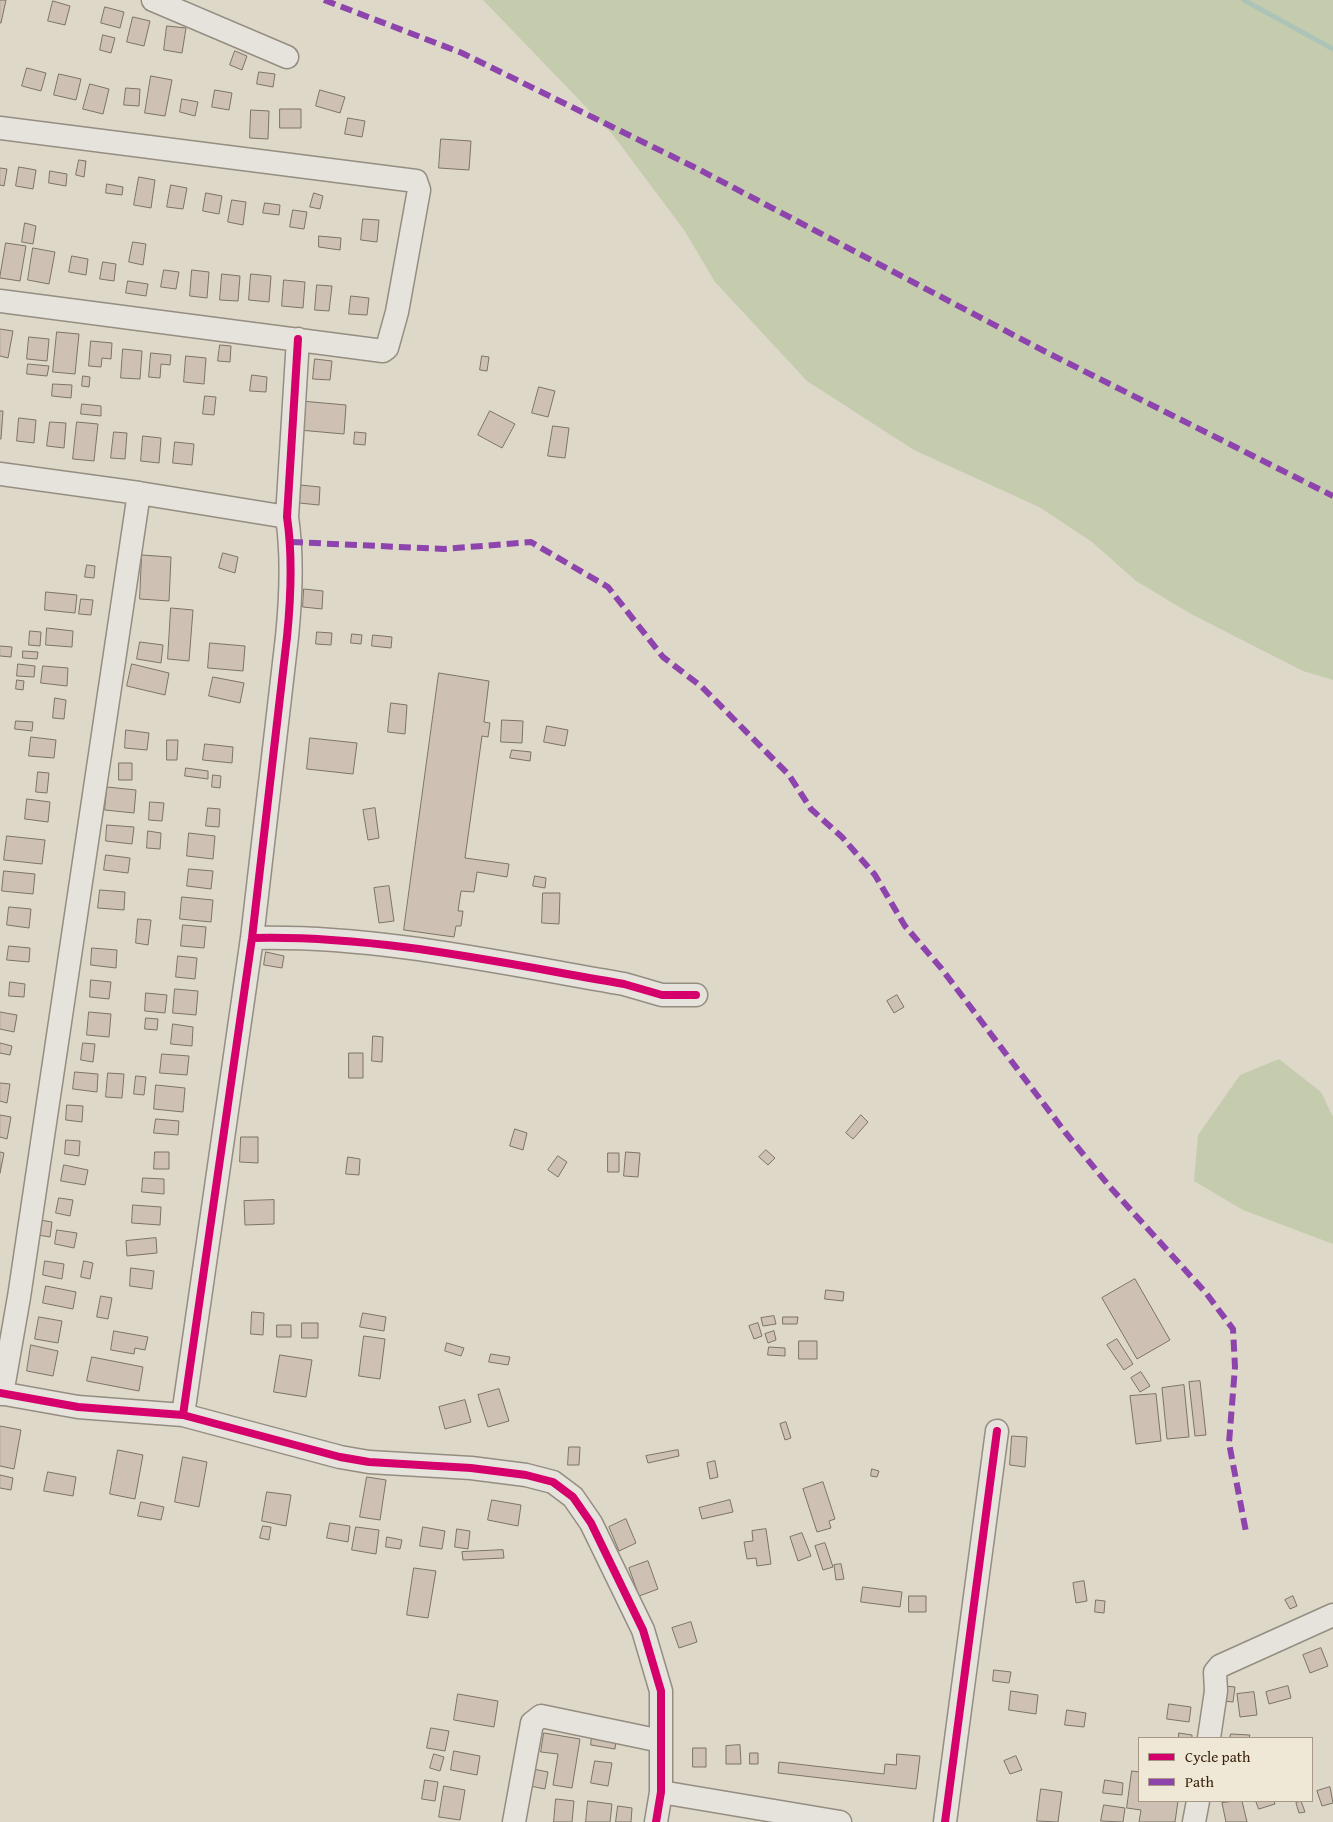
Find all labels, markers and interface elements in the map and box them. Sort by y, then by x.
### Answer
legend [1138,1737,1313,1802]
text: Cycle path [1185,1746,1251,1767]
text: Path [1185,1771,1214,1792]

